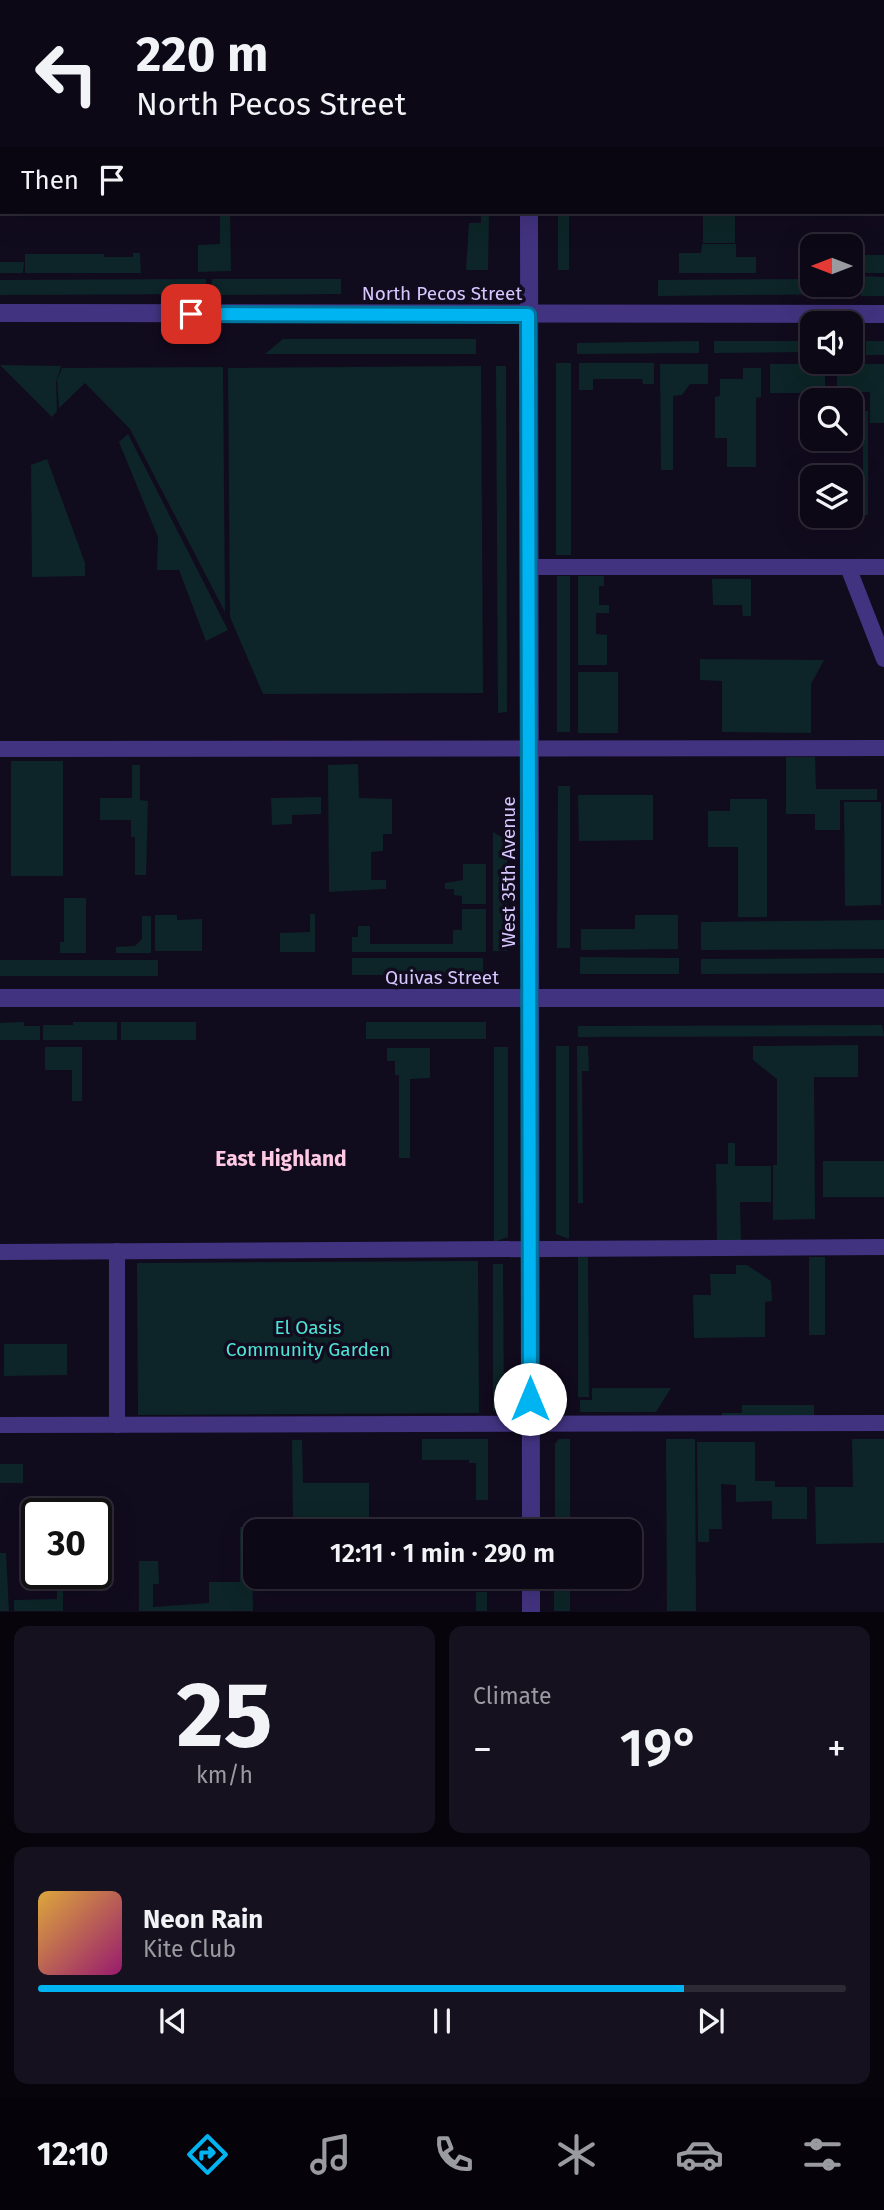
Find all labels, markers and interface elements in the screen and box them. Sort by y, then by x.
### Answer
text: 220 m [136,25,268,84]
icon: left [21,28,112,119]
text: North Pecos Street [136,85,406,123]
icon: arrive [93,161,131,199]
text: Then [21,165,79,196]
north arrow [800,234,863,298]
map controls [800,234,863,528]
street label: North Pecos Street [362,282,522,305]
pin [161,284,221,344]
icon: arrive [172,295,210,333]
button: sound [800,311,863,374]
button: search [800,388,863,451]
button: layers [800,465,863,528]
street label: West 35th Avenue [497,796,520,948]
street label: Quivas Street [385,966,499,989]
district label: East Highland [215,1146,347,1172]
park label: El Oasis Community Garden [226,1316,390,1361]
position arrow [493,1362,567,1436]
speed limit sign: 30 [21,1498,112,1589]
text: 12:11 · 1 min · 290 m [330,1538,555,1569]
text: 25 [177,1661,272,1770]
text: Climate [473,1682,552,1710]
text: 19° [620,1717,699,1780]
text: − [473,1726,492,1772]
text: + [827,1726,846,1772]
text: km/h [196,1761,253,1789]
text: Neon Rain [143,1904,263,1935]
text: Kite Club [143,1935,236,1963]
icon: previous [154,2002,192,2040]
icon: pause [423,2002,461,2040]
icon: next [692,2002,730,2040]
icon: directions [183,2130,232,2179]
icon: music [306,2130,355,2179]
icon: phone [429,2130,478,2179]
icon: climate [552,2130,601,2179]
icon: car [675,2130,724,2179]
icon: filters [798,2130,847,2179]
text: 12:10 [37,2135,109,2173]

